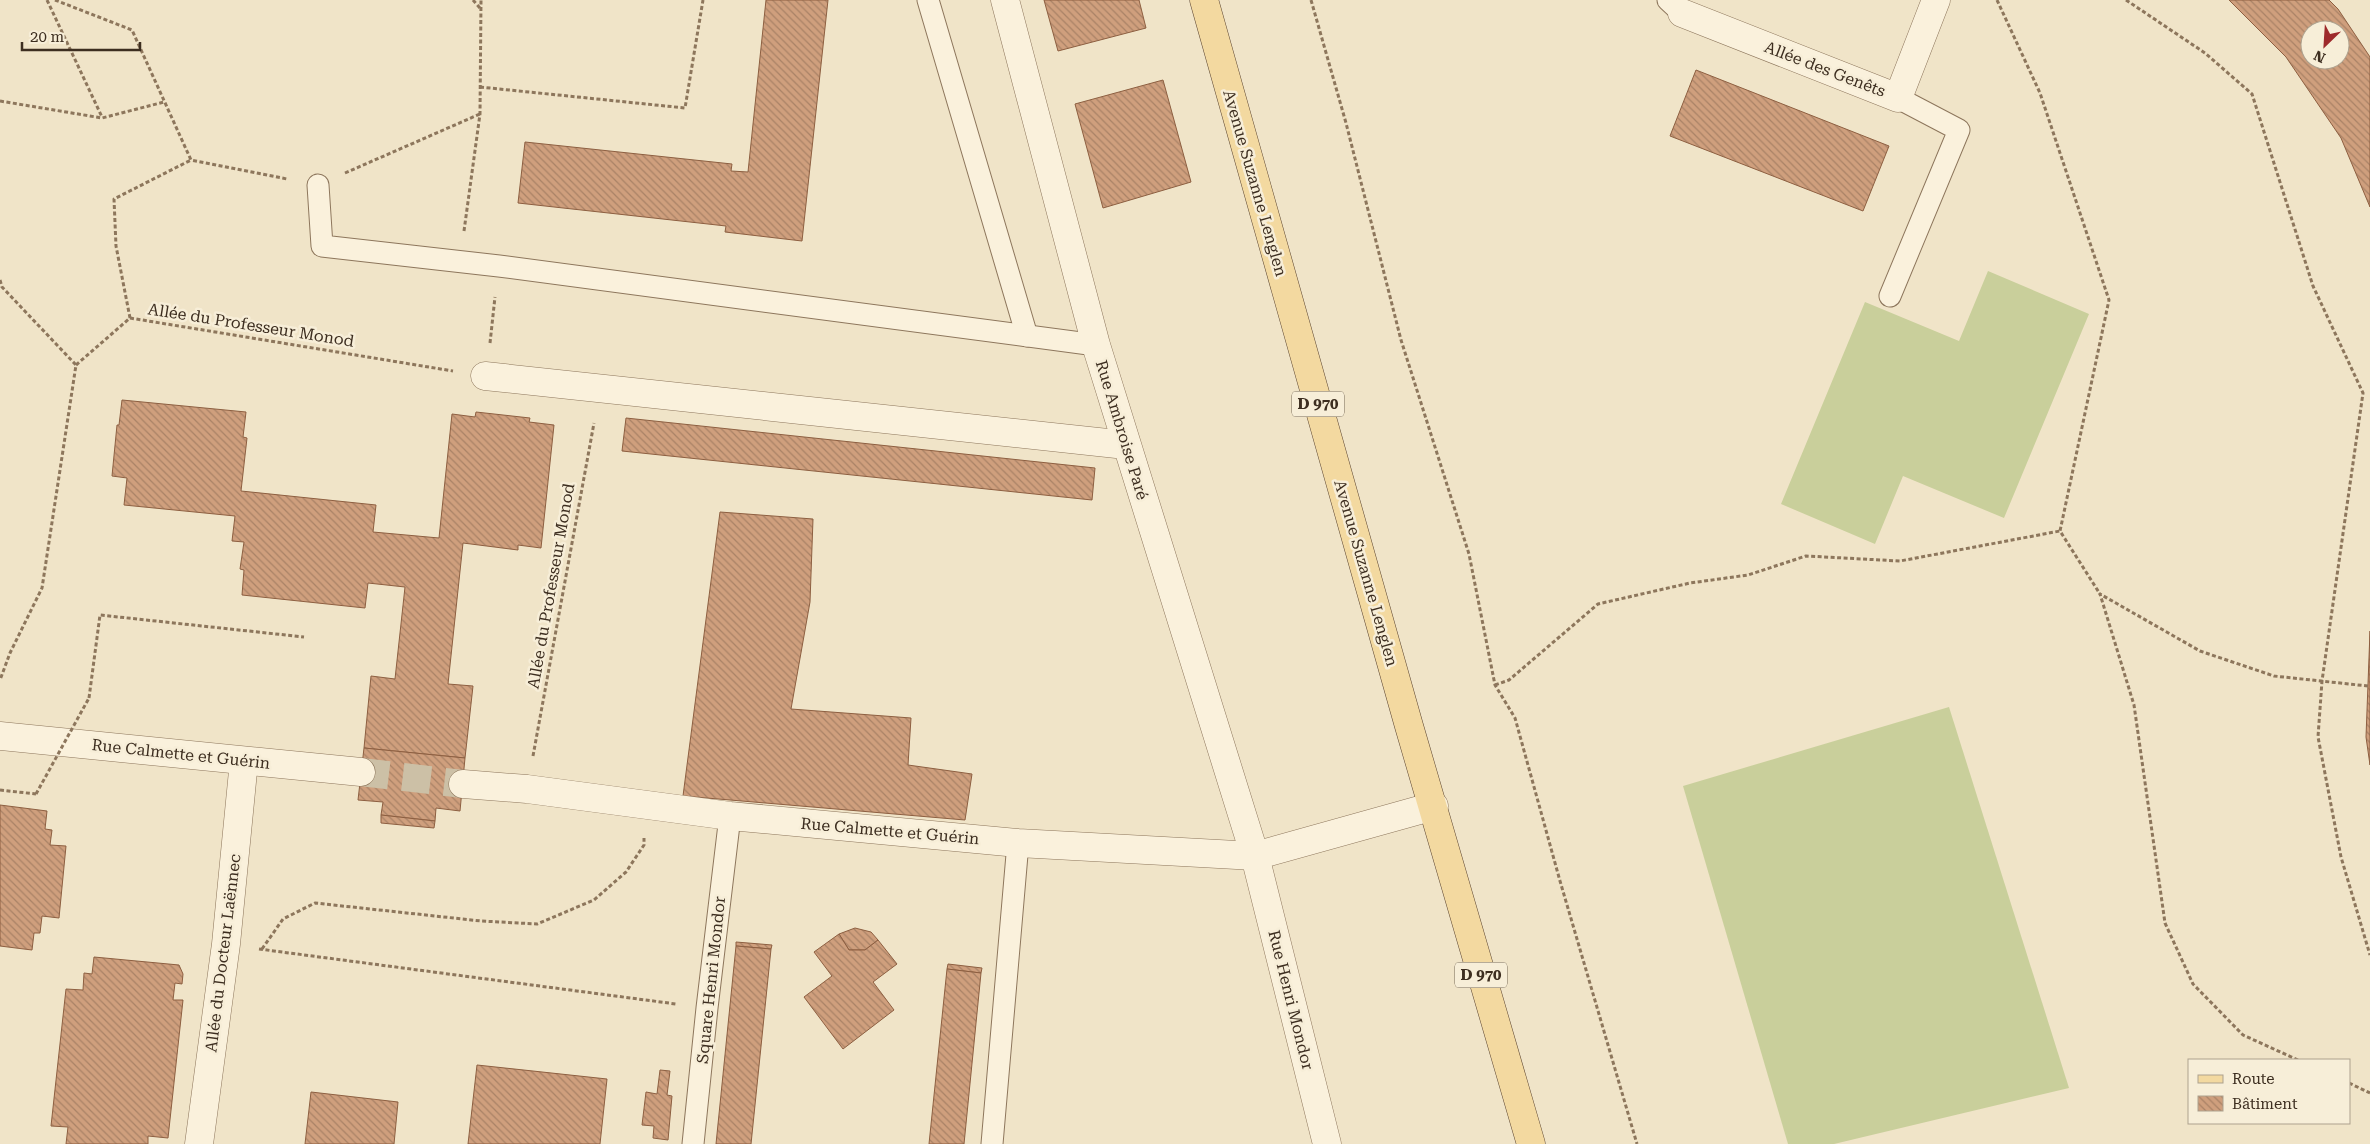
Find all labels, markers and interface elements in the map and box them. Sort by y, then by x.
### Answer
scale bar [22,20,140,52]
north arrow [2300,20,2350,70]
text: 20 m [30,28,65,46]
street label: Allée des Genêts [1762,37,1888,101]
text: N [2311,47,2328,66]
street label: Avenue Suzanne Lenglen [1219,87,1291,279]
street label: Allée du Professeur Monod [147,299,355,351]
street label: Rue Ambroise Paré [1092,358,1152,502]
road number: D 970 [1292,392,1344,416]
street label: Avenue Suzanne Lenglen [1330,477,1402,669]
street label: Allée du Professeur Monod [524,482,578,690]
street label: Rue Calmette et Guérin [91,735,271,773]
street label: Rue Calmette et Guérin [800,814,980,848]
street label: Allée du Docteur Laënnec [201,853,245,1053]
street label: Square Henri Mondor [693,895,729,1065]
street label: Rue Henri Mondor [1264,928,1318,1072]
road number: D 970 [1455,962,1507,988]
legend [2188,1059,2350,1124]
text: Route [2232,1070,2274,1088]
text: Bâtiment [2232,1095,2298,1113]

